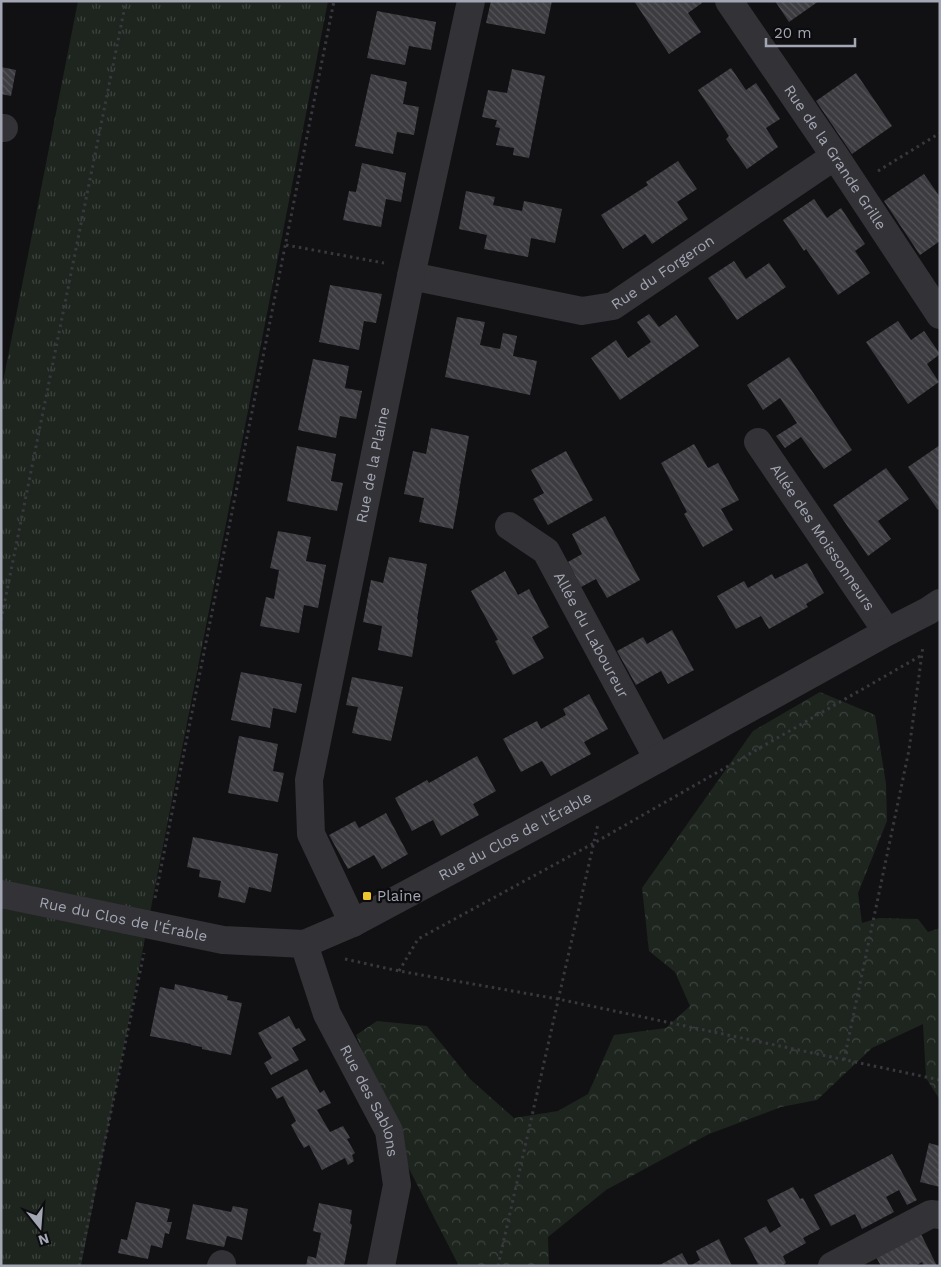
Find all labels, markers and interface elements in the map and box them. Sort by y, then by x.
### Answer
scale bar [766,15,855,47]
text: 20 m [774,24,812,42]
street label: Rue de la Grande Grille [780,82,890,233]
street label: Rue du Forgeron [608,231,718,314]
street label: Rue de la Plaine [352,405,393,525]
street label: Allée des Moissonneurs [766,460,879,614]
street label: Allée du Laboureur [550,569,632,701]
street label: Rue du Clos de l'Érable [435,788,595,885]
place label: Plaine [377,887,421,905]
marker: Plaine [361,890,373,902]
street label: Rue du Clos de l'Érable [38,893,209,946]
street label: Rue des Sablons [336,1042,402,1158]
north arrow [15,1202,65,1252]
text: N [37,1230,51,1249]

